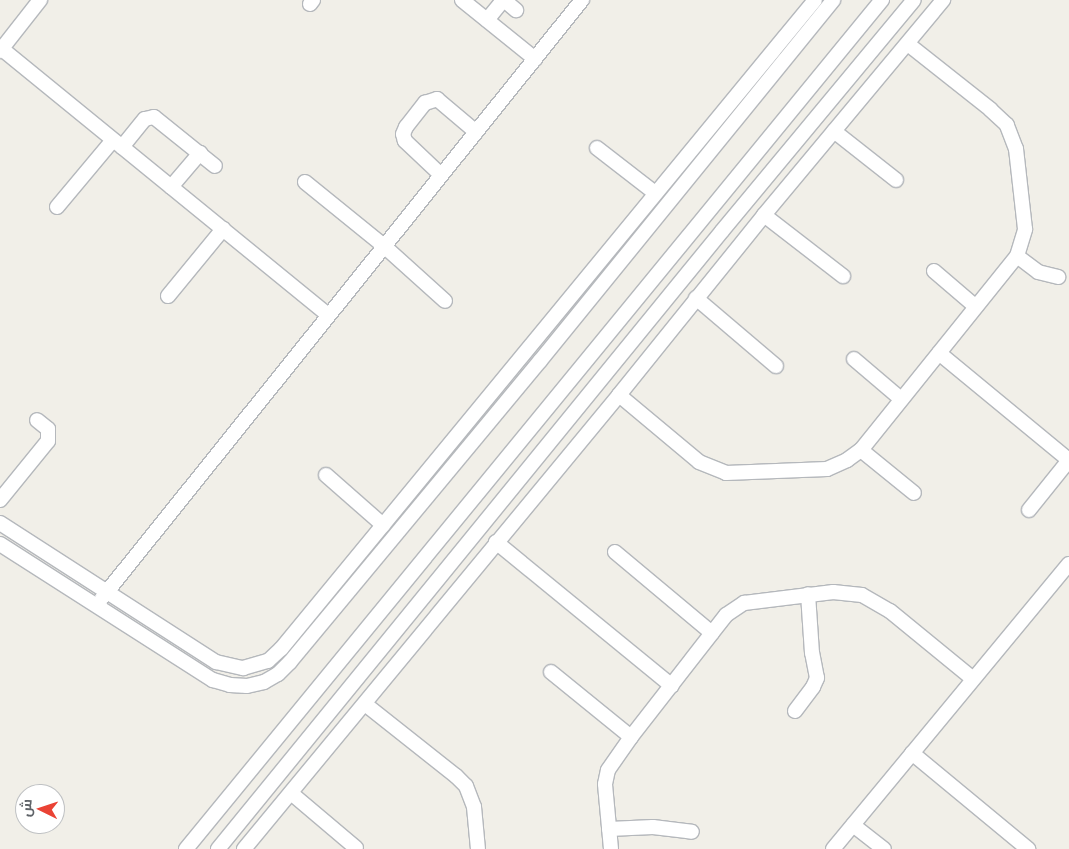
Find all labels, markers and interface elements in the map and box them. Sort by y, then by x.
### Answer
north arrow [15,784,65,834]
text: ش [17,799,35,818]

